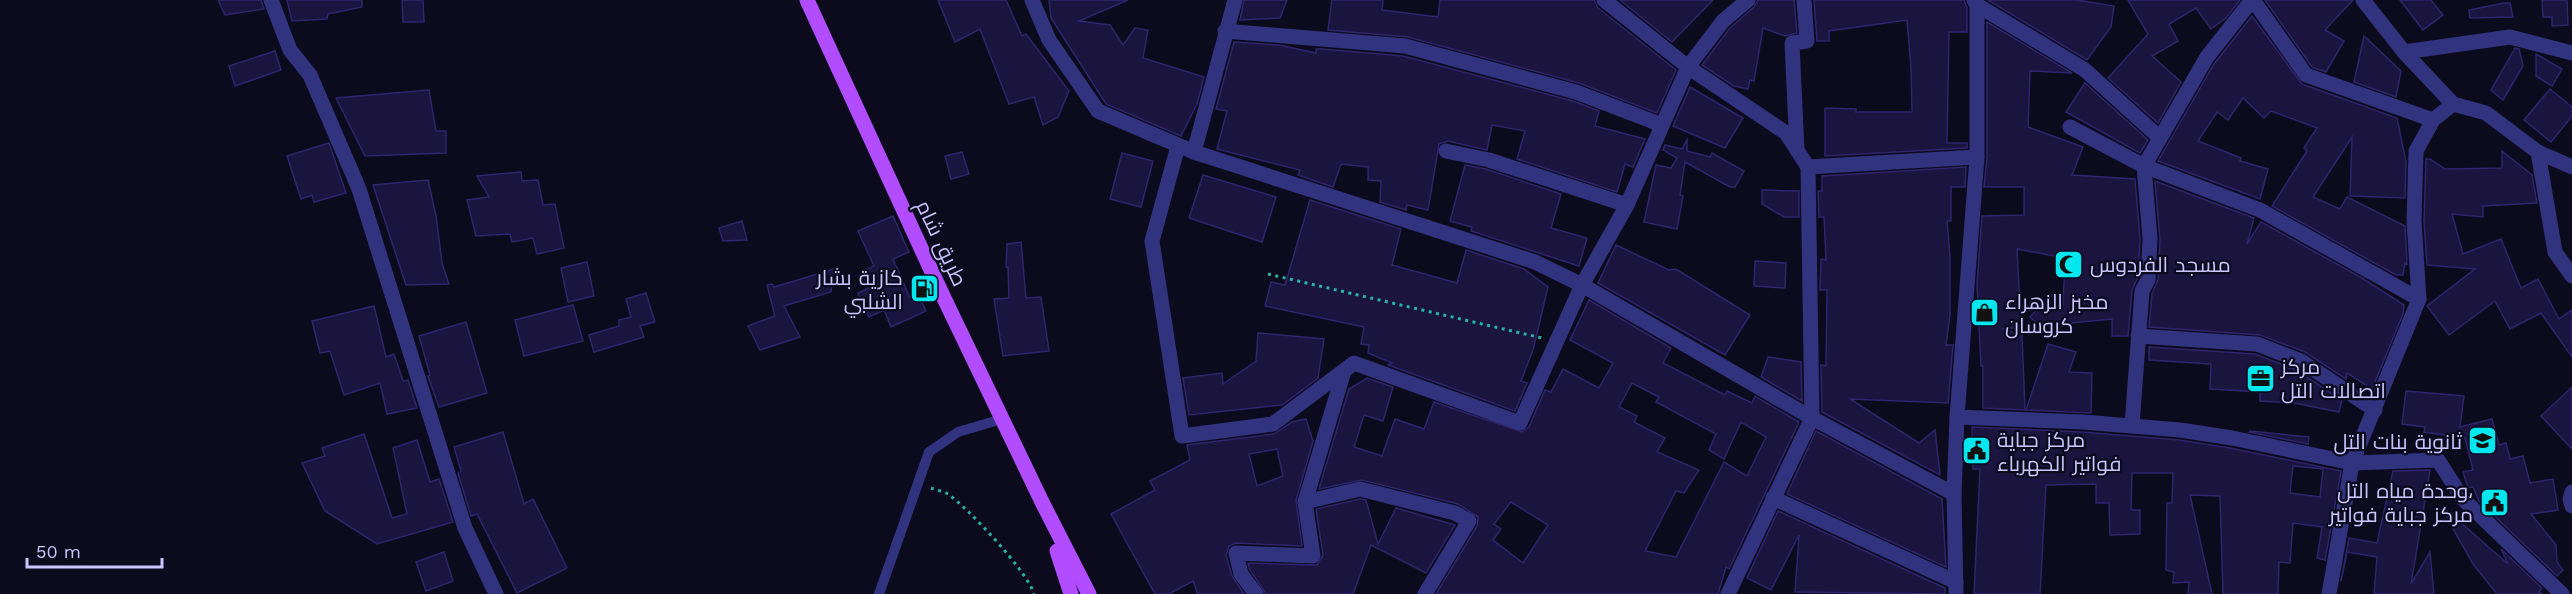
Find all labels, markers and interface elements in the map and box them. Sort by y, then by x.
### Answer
street label: طريق شام [909,196,973,291]
mosque icon: مسجد الفردوس [2053,248,2085,280]
place label: مسجد الفردوس [2090,252,2231,278]
place label: كازية بشار الشلبي [815,265,903,318]
fuel station icon: كازية بشار الشلبي [908,273,940,305]
place label: مخبز الزهراء كروسان [2005,289,2109,339]
shop icon: مخبز الزهراء كروسان [1968,297,2000,329]
place label: مركز اتصالات التل [2280,354,2386,404]
office icon: مركز اتصالات التل [2244,362,2276,394]
school or university icon: ثانوية بنات التل [2467,425,2499,457]
place label: مركز جباية فواتير الكهرباء [1997,427,2121,477]
place label: ثانوية بنات التل [2334,429,2462,455]
public building icon: مركز جباية فواتير الكهرباء [1960,435,1992,467]
place label: وحدة مياه التل، مركز جباية فواتير [2328,478,2473,527]
public building icon: وحدة مياه التل، مركز جباية فواتير [2478,486,2510,518]
scale bar [27,531,162,569]
text: 50 m [36,541,81,562]

